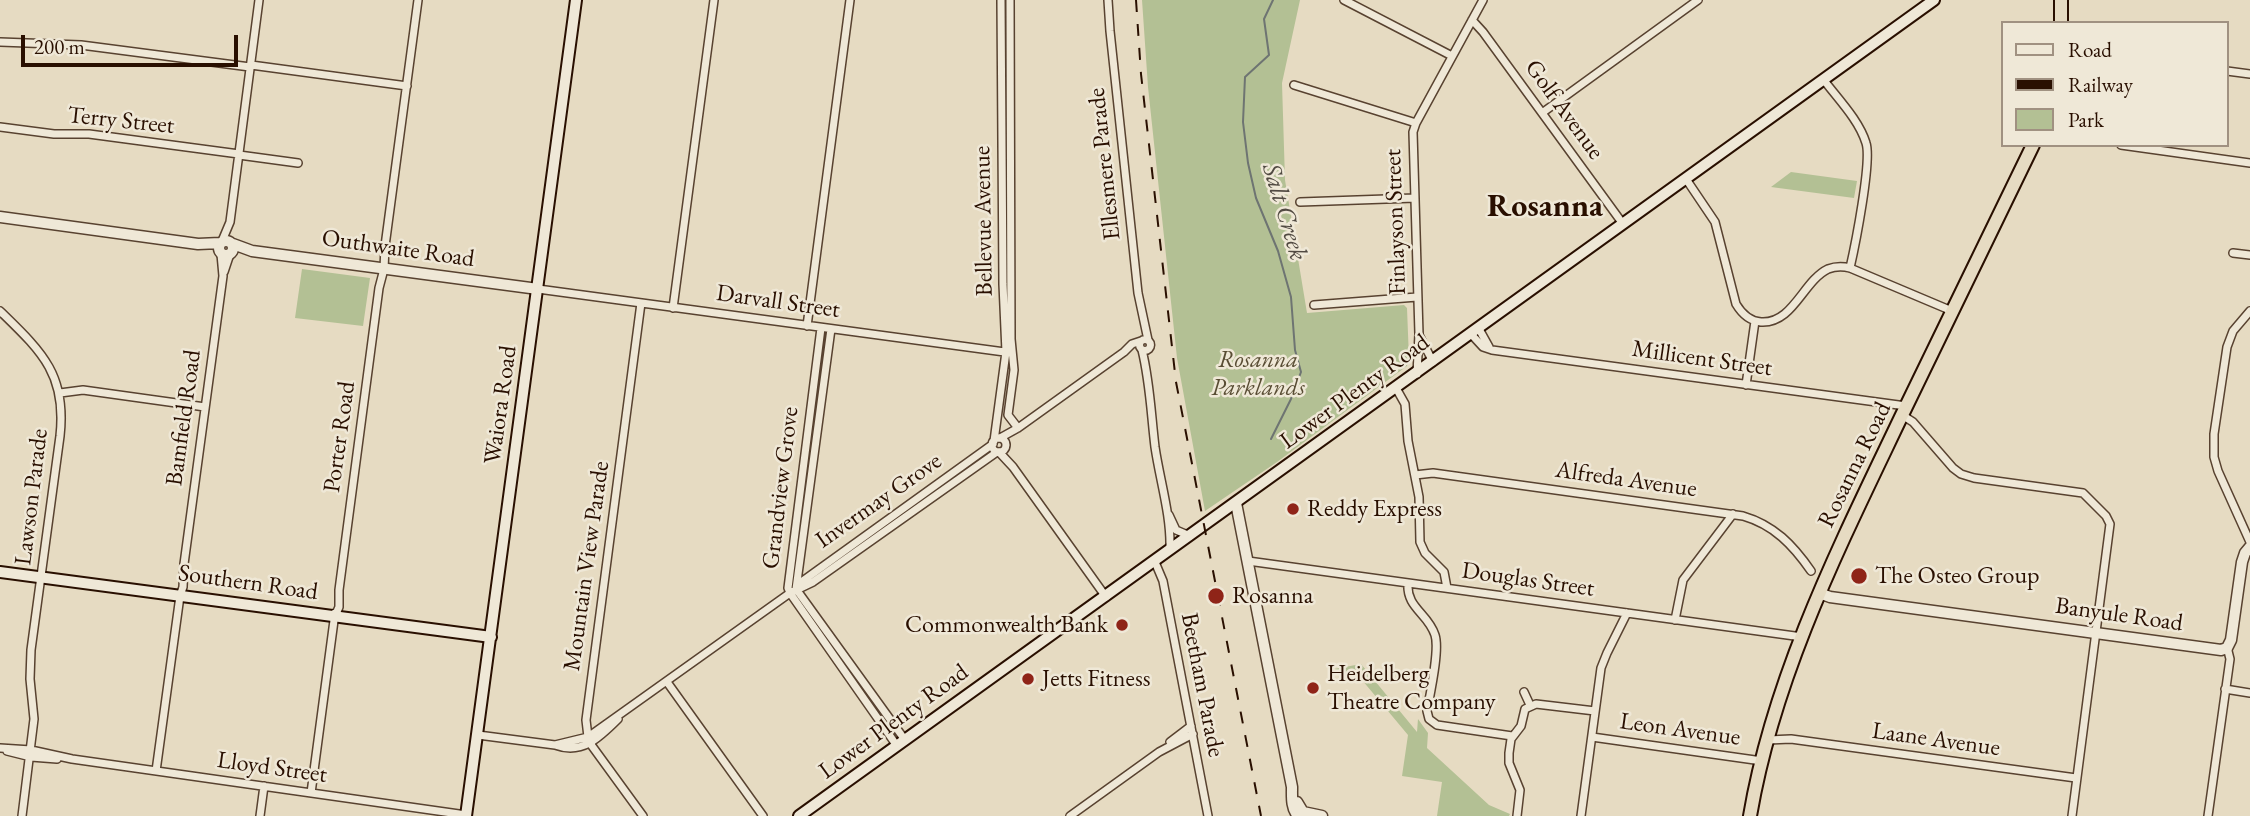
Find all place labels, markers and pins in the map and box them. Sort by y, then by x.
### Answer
place label: Reddy Express [1307,495,1442,523]
marker: Reddy Express [1285,501,1301,517]
place label: The Osteo Group [1875,562,2039,590]
marker: The Osteo Group [1849,566,1869,586]
place label: Rosanna [1232,582,1313,610]
marker: Rosanna [1206,586,1226,606]
place label: Commonwealth Bank [905,611,1108,639]
marker: Commonwealth Bank [1114,617,1130,633]
place label: Heidelberg Theatre Company [1327,660,1495,716]
place label: Jetts Fitness [1042,665,1150,693]
marker: Jetts Fitness [1020,671,1036,687]
marker: Heidelberg Theatre Company [1305,680,1321,696]

